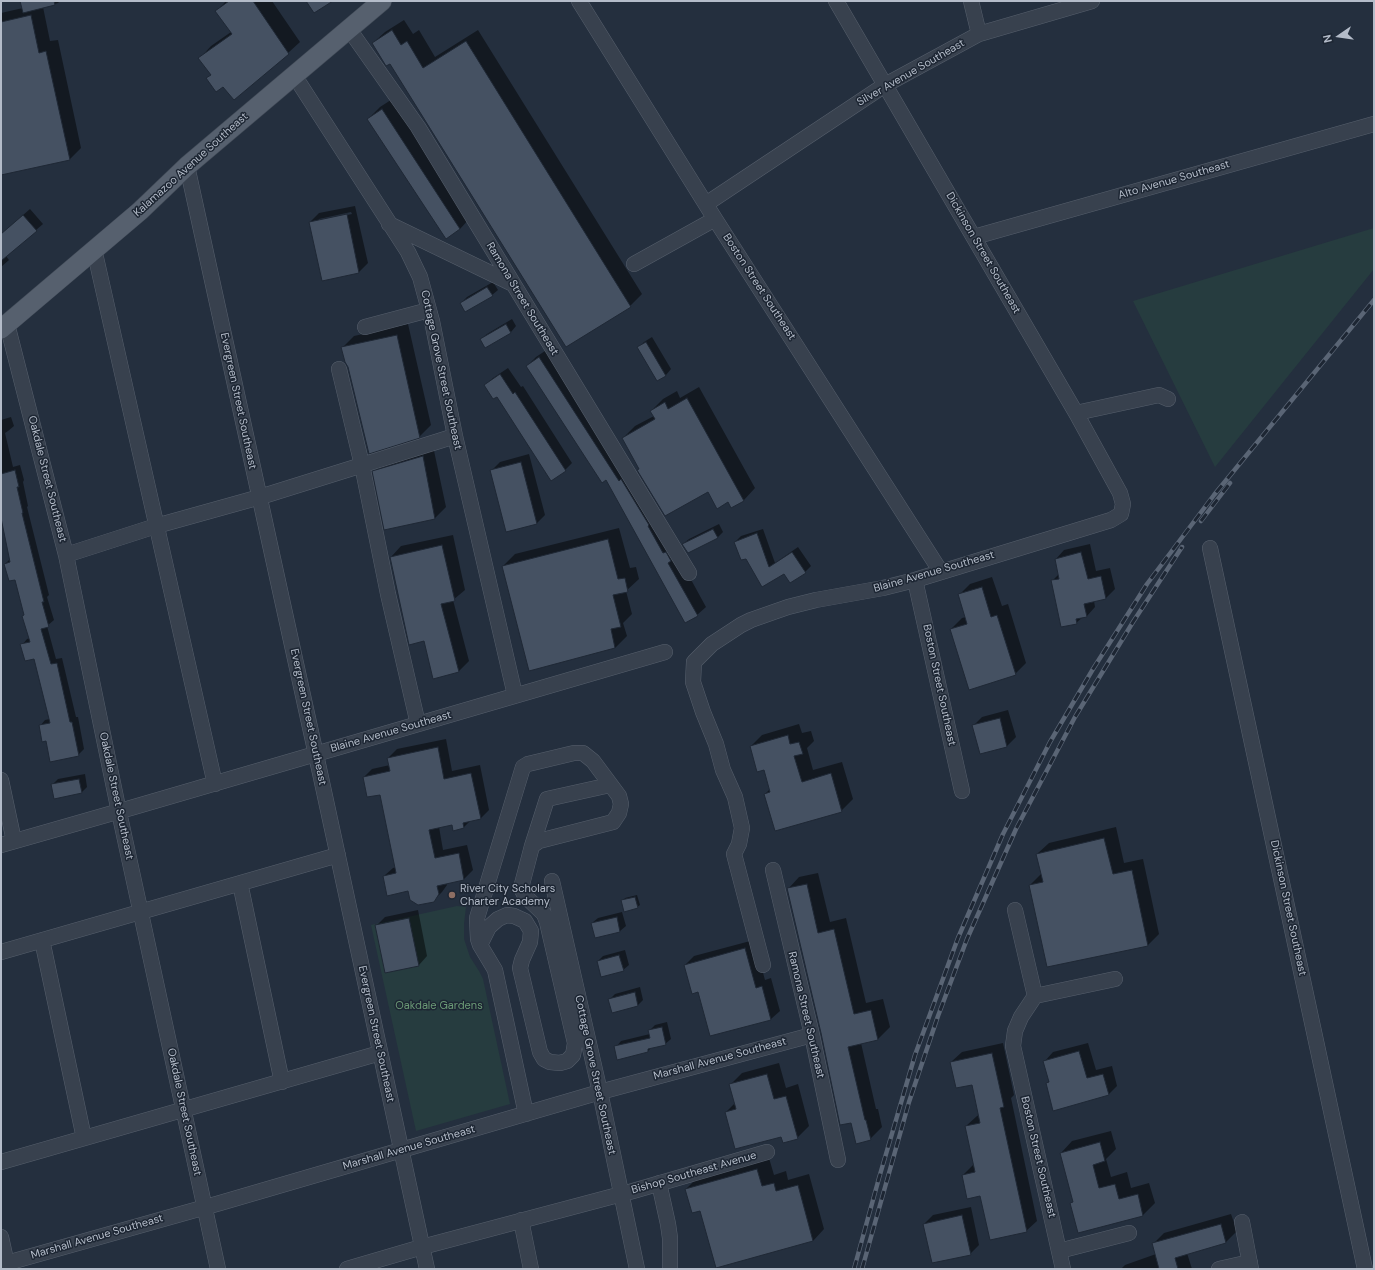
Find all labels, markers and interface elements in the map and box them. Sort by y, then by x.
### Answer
north arrow [1319,16,1359,56]
text: N [1320,33,1335,44]
street label: Silver Avenue Southeast [855,37,967,109]
street label: Kalamazoo Avenue Southeast [131,110,251,220]
street label: Alto Avenue Southeast [1117,158,1231,202]
street label: Dickinson Street Southeast [943,190,1023,316]
street label: Boston Street Southeast [720,231,798,343]
street label: Ramona Street Southeast [483,240,561,358]
street label: Cottage Grove Street Southeast [418,289,464,451]
street label: Evergreen Street Southeast [217,331,259,471]
street label: Oakdale Street Southeast [25,414,69,544]
street label: Blaine Avenue Southeast [872,548,996,596]
street label: Boston Street Southeast [920,623,958,747]
street label: Evergreen Street Southeast [287,647,329,787]
street label: Blaine Avenue Southeast [329,708,453,756]
street label: Oakdale Street Southeast [96,731,136,861]
street label: Dickinson Street Southeast [1267,839,1309,977]
place label: River City Scholars Charter Academy [460,882,555,908]
marker: River City Scholars Charter Academy [447,890,457,900]
street label: Ramona Street Southeast [785,950,827,1080]
street label: Evergreen Street Southeast [355,964,397,1104]
street label: Cottage Grove Street Southeast [572,994,618,1156]
park label: Oakdale Gardens [395,999,483,1013]
street label: Marshall Avenue Southeast [652,1035,788,1083]
street label: Oakdale Street Southeast [164,1047,204,1177]
street label: Boston Street Southeast [1018,1095,1058,1219]
street label: Marshall Avenue Southeast [341,1123,477,1173]
street label: Bishop Southeast Avenue [630,1149,758,1197]
street label: Marshall Avenue Southeast [29,1212,165,1262]

